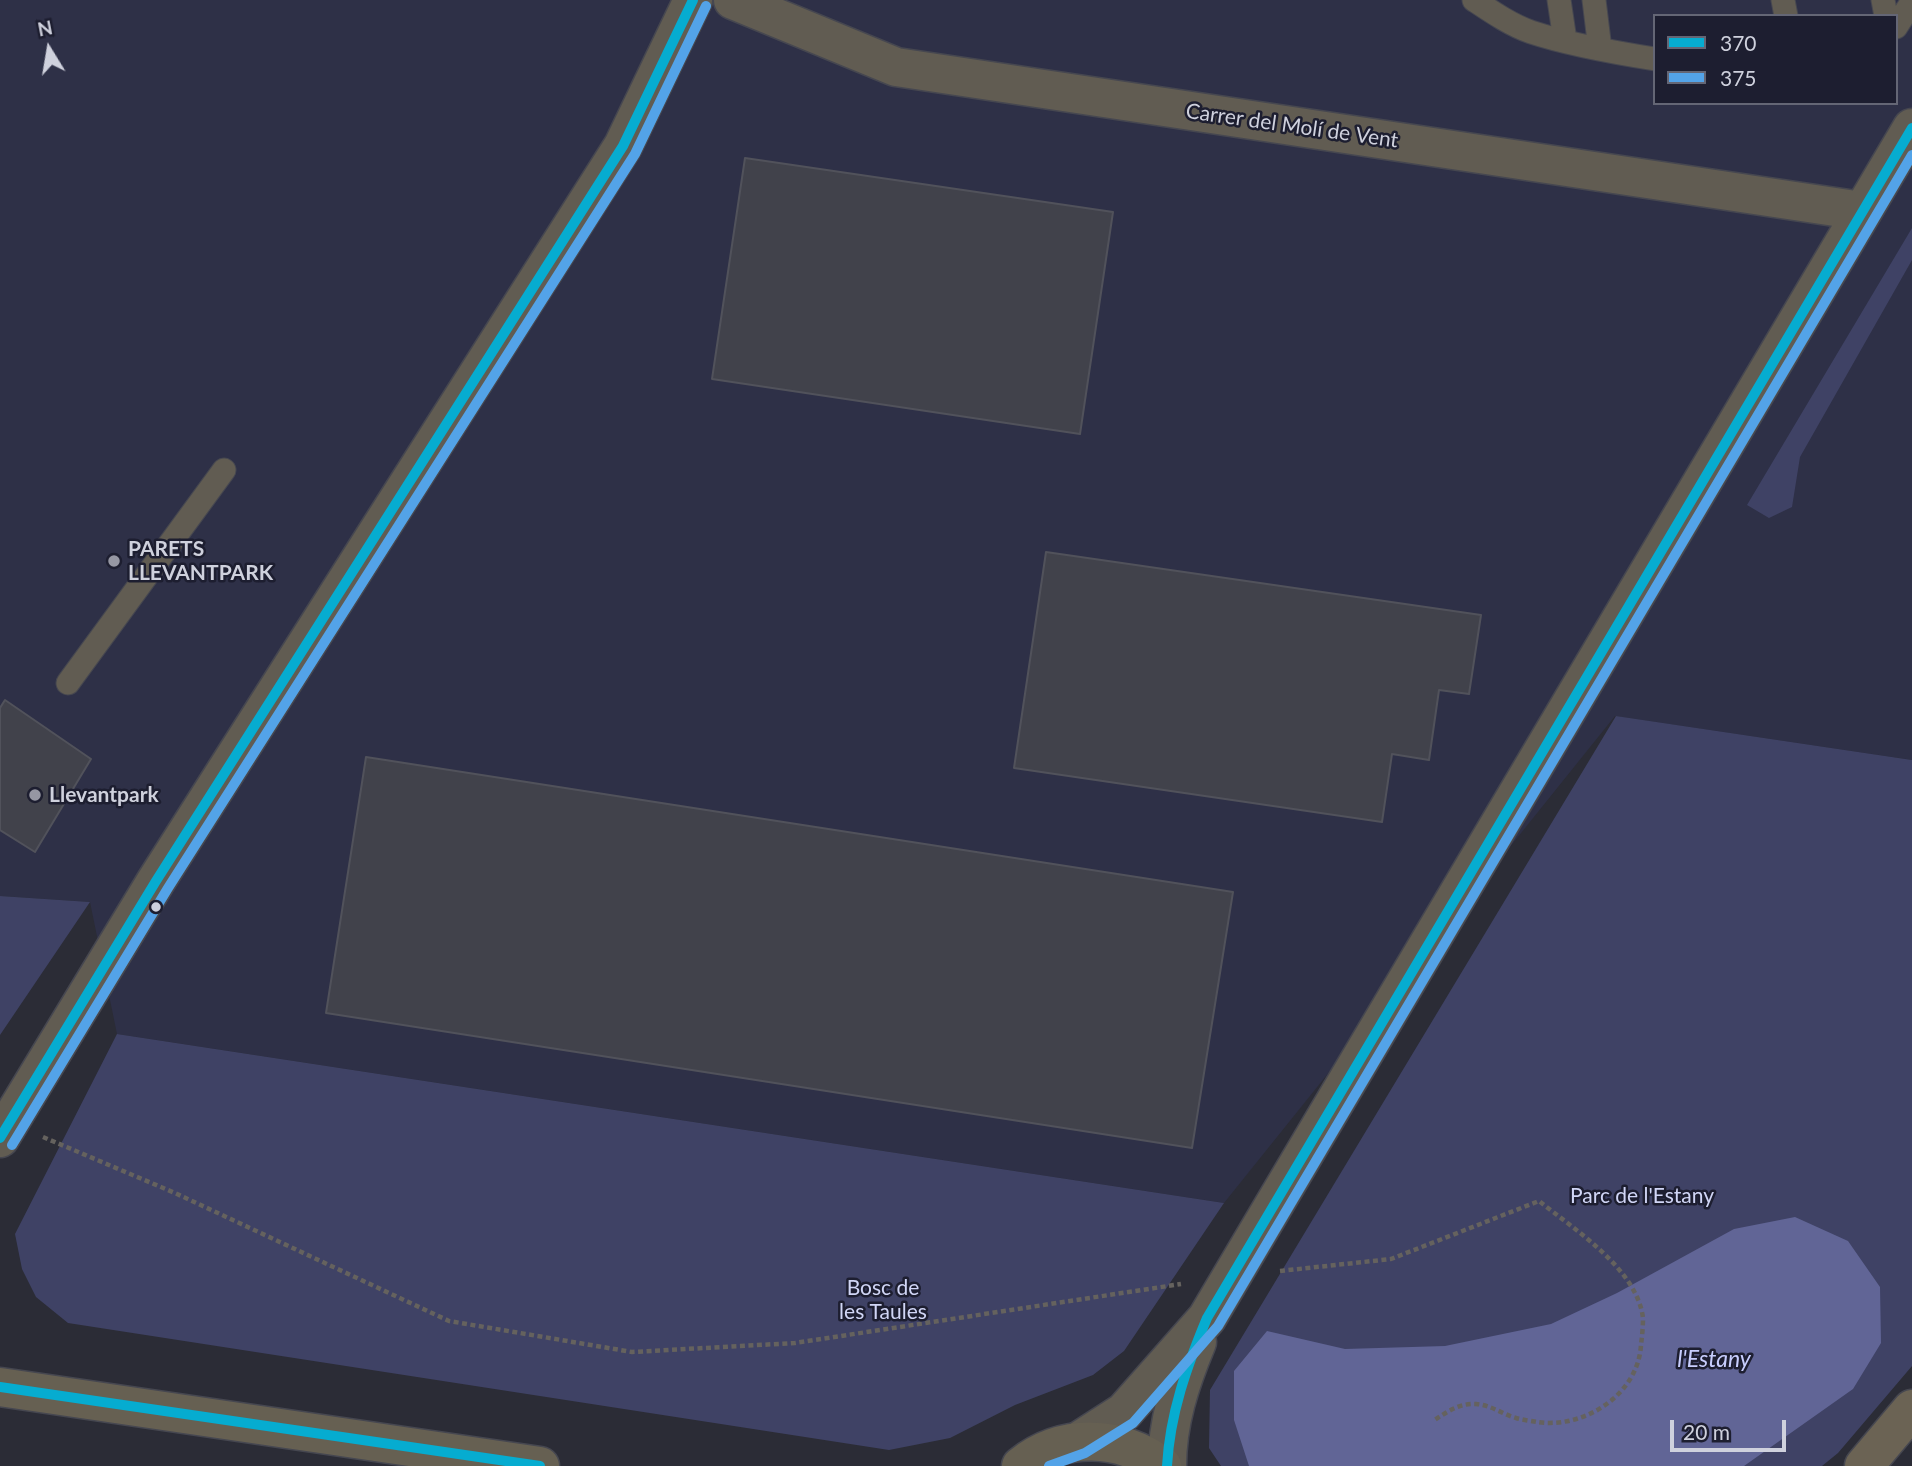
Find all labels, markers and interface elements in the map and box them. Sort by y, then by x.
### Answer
north arrow [14,14,84,84]
legend [1653,14,1898,105]
text: N [36,15,54,41]
text: 370 [1720,30,1757,55]
text: 375 [1720,65,1757,90]
street label: Carrer del Molí de Vent [1184,99,1400,153]
place label: PARETS LLEVANTPARK [128,536,273,586]
marker: PARETS LLEVANTPARK [106,553,122,569]
place label: Llevantpark [49,782,159,808]
marker: Llevantpark [27,787,43,803]
unlabelled marker [149,900,163,914]
park label: Parc de l'Estany [1570,1183,1714,1209]
park label: Bosc de les Taules [839,1275,927,1325]
water label: l'Estany [1677,1346,1751,1374]
scale bar [1674,1406,1790,1450]
text: 20 m [1683,1419,1730,1444]

